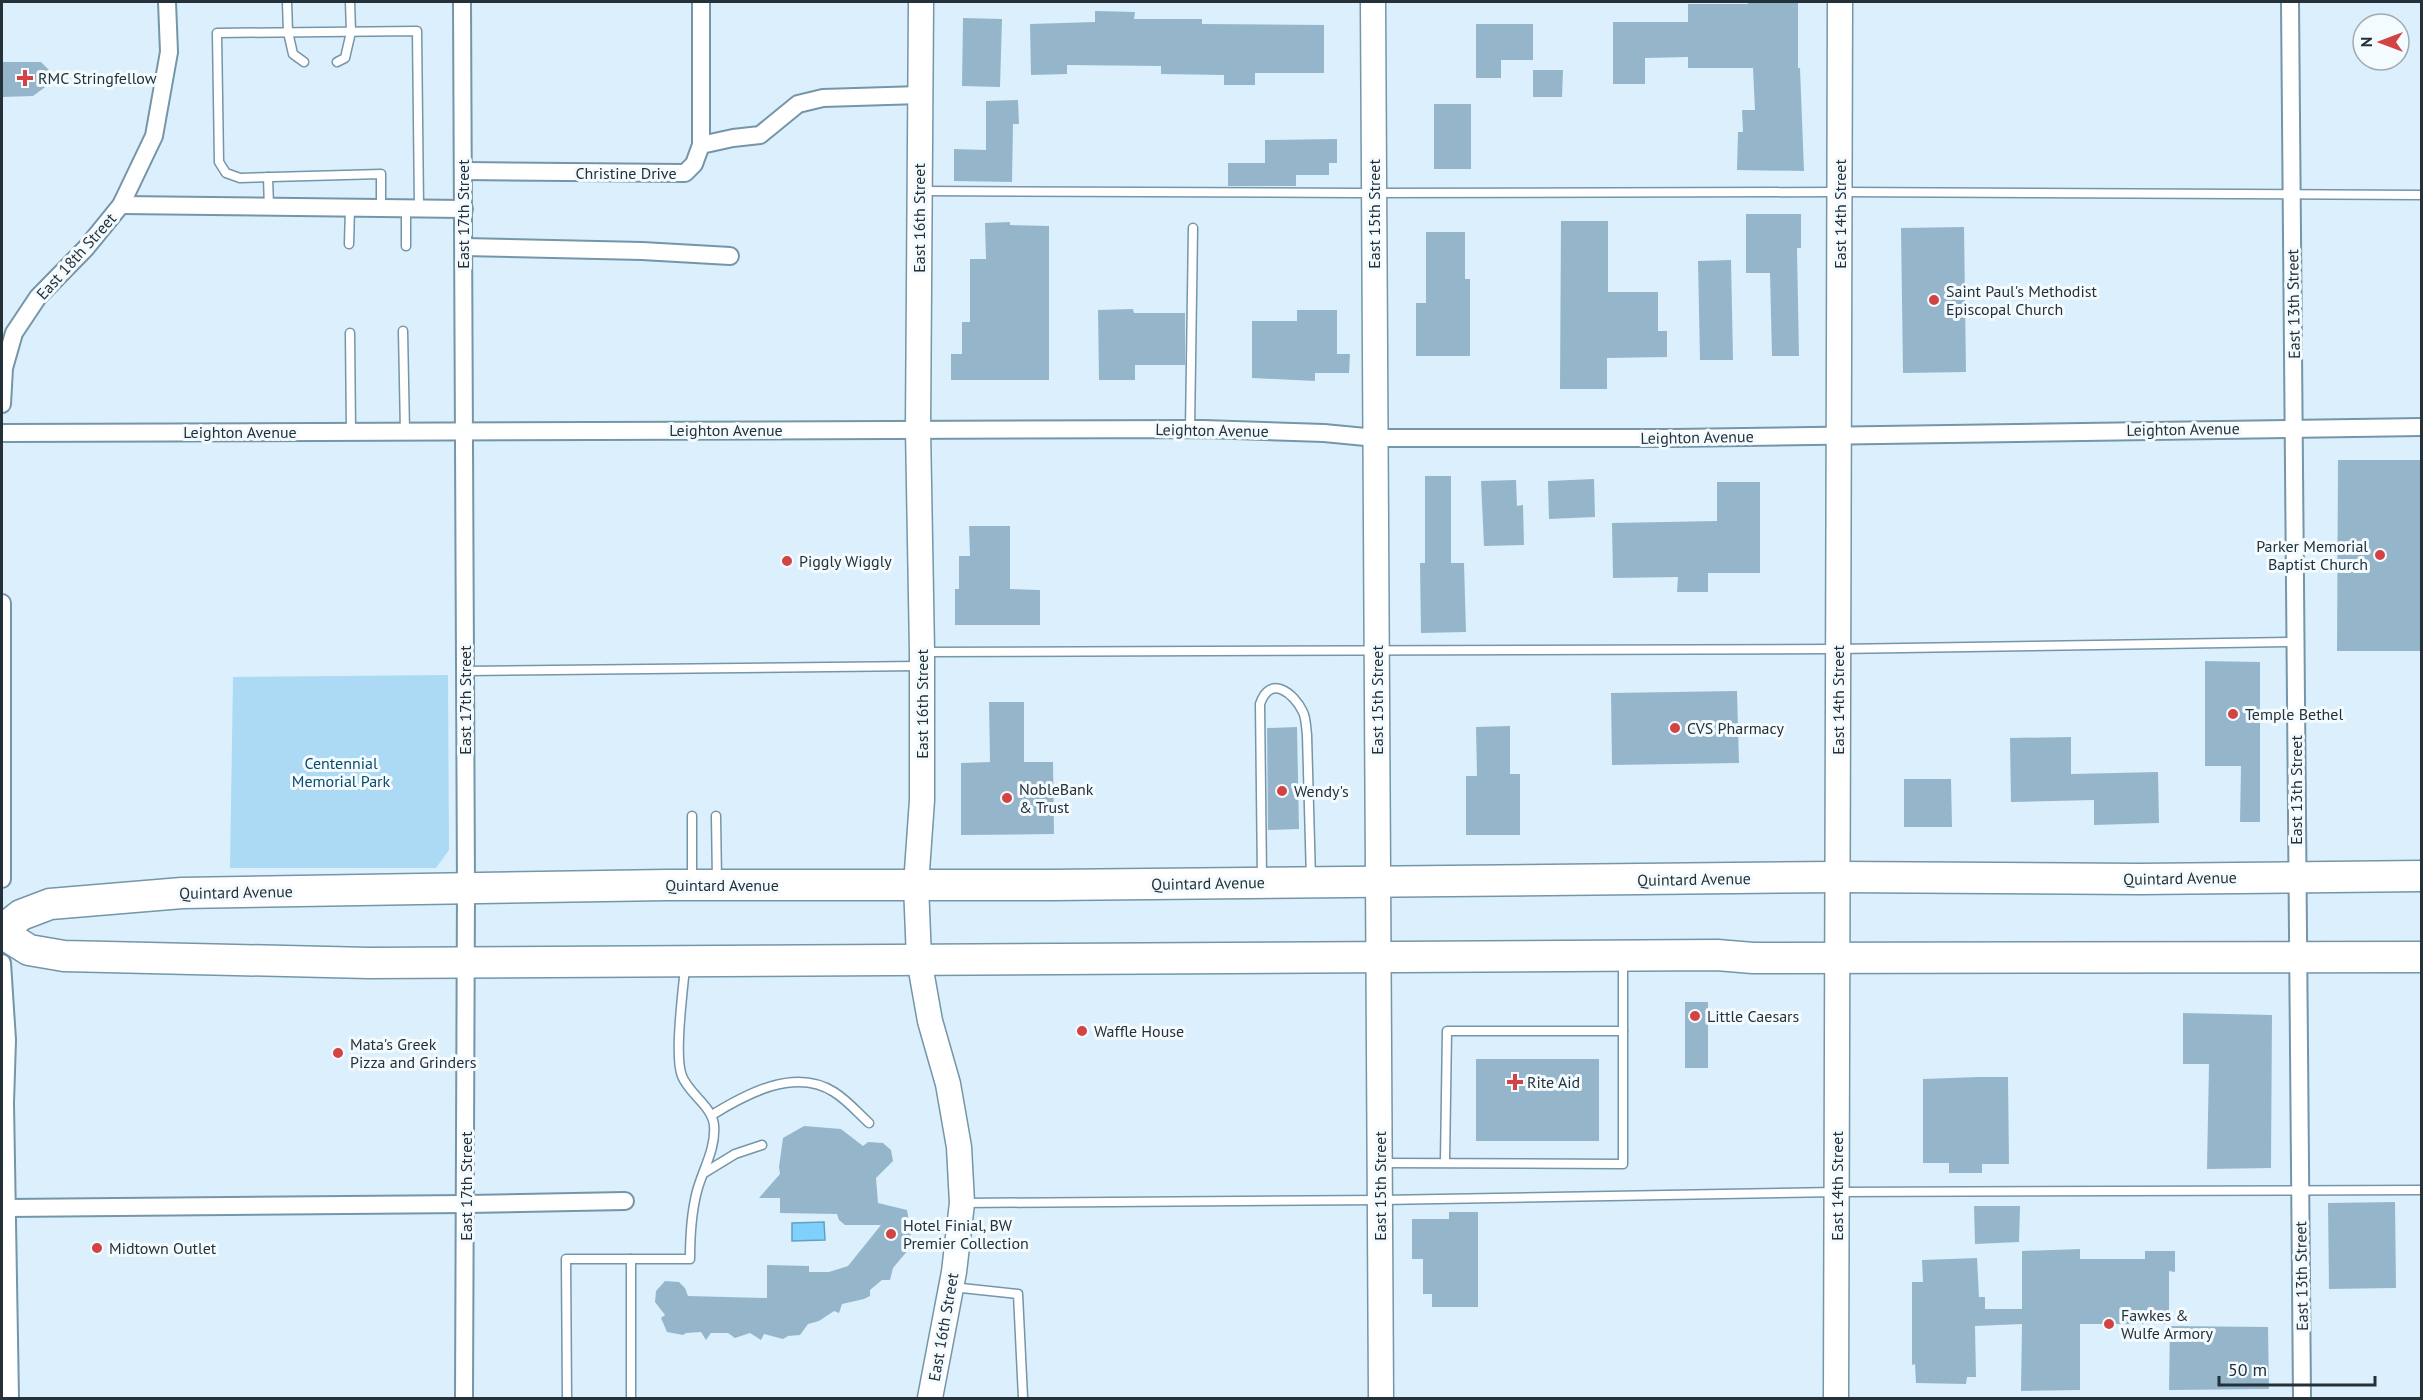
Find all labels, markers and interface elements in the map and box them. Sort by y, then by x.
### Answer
north arrow [2351,12,2411,72]
text: N [2356,37,2376,47]
place label: RMC Stringfellow [38,68,157,88]
marker: RMC Stringfellow [16,69,34,87]
street label: East 17th Street [453,159,473,269]
street label: East 15th Street [1364,159,1384,269]
street label: East 14th Street [1830,159,1850,269]
street label: Christine Drive [575,163,677,183]
street label: East 16th Street [909,163,929,273]
street label: East 18th Street [32,208,121,303]
street label: East 13th Street [2282,248,2304,359]
place label: Saint Paul's Methodist Episcopal Church [1946,281,2097,319]
marker: Saint Paul's Methodist Episcopal Church [1927,293,1941,307]
street label: Leighton Avenue [2126,418,2240,440]
street label: Leighton Avenue [1155,419,1269,441]
street label: Leighton Avenue [669,420,783,440]
street label: Leighton Avenue [183,422,297,442]
street label: Leighton Avenue [1640,426,1754,448]
place label: Parker Memorial Baptist Church [2256,536,2368,574]
marker: Parker Memorial Baptist Church [2373,548,2387,562]
place label: Piggly Wiggly [799,551,892,571]
marker: Piggly Wiggly [780,554,794,568]
street label: East 17th Street [455,645,475,755]
street label: East 15th Street [1367,645,1387,755]
street label: East 14th Street [1828,645,1848,755]
street label: East 16th Street [912,649,932,759]
place label: Temple Bethel [2245,704,2343,724]
marker: Temple Bethel [2226,707,2240,721]
place label: CVS Pharmacy [1687,718,1785,738]
marker: CVS Pharmacy [1668,721,1682,735]
street label: East 13th Street [2286,735,2306,845]
park label: Centennial Memorial Park [292,753,391,791]
place label: NobleBank & Trust [1019,779,1094,817]
place label: Wendy's [1294,781,1349,801]
marker: Wendy's [1275,784,1289,798]
marker: NobleBank & Trust [1000,791,1014,805]
street label: Quintard Avenue [2123,867,2237,889]
street label: Quintard Avenue [1637,868,1751,890]
street label: Quintard Avenue [1151,872,1265,894]
street label: Quintard Avenue [665,875,779,895]
street label: Quintard Avenue [179,881,293,903]
place label: Little Caesars [1707,1006,1800,1026]
marker: Little Caesars [1688,1009,1702,1023]
place label: Waffle House [1094,1021,1184,1041]
marker: Waffle House [1075,1024,1089,1038]
place label: Mata's Greek Pizza and Grinders [350,1034,477,1072]
marker: Mata's Greek Pizza and Grinders [331,1046,345,1060]
place label: Rite Aid [1527,1072,1580,1092]
marker: Rite Aid [1508,1075,1522,1089]
street label: East 17th Street [456,1131,476,1241]
street label: East 15th Street [1370,1131,1390,1241]
street label: East 14th Street [1827,1131,1847,1241]
place label: Hotel Finial, BW Premier Collection [903,1215,1029,1253]
street label: East 13th Street [2290,1220,2312,1331]
marker: Hotel Finial, BW Premier Collection [884,1227,898,1241]
place label: Midtown Outlet [109,1238,217,1258]
marker: Midtown Outlet [90,1241,104,1255]
street label: East 16th Street [924,1271,962,1383]
place label: Fawkes & Wulfe Armory [2121,1305,2214,1343]
marker: Fawkes & Wulfe Armory [2102,1317,2116,1331]
scale bar [2219,1349,2375,1387]
text: 50 m [2228,1358,2267,1381]

